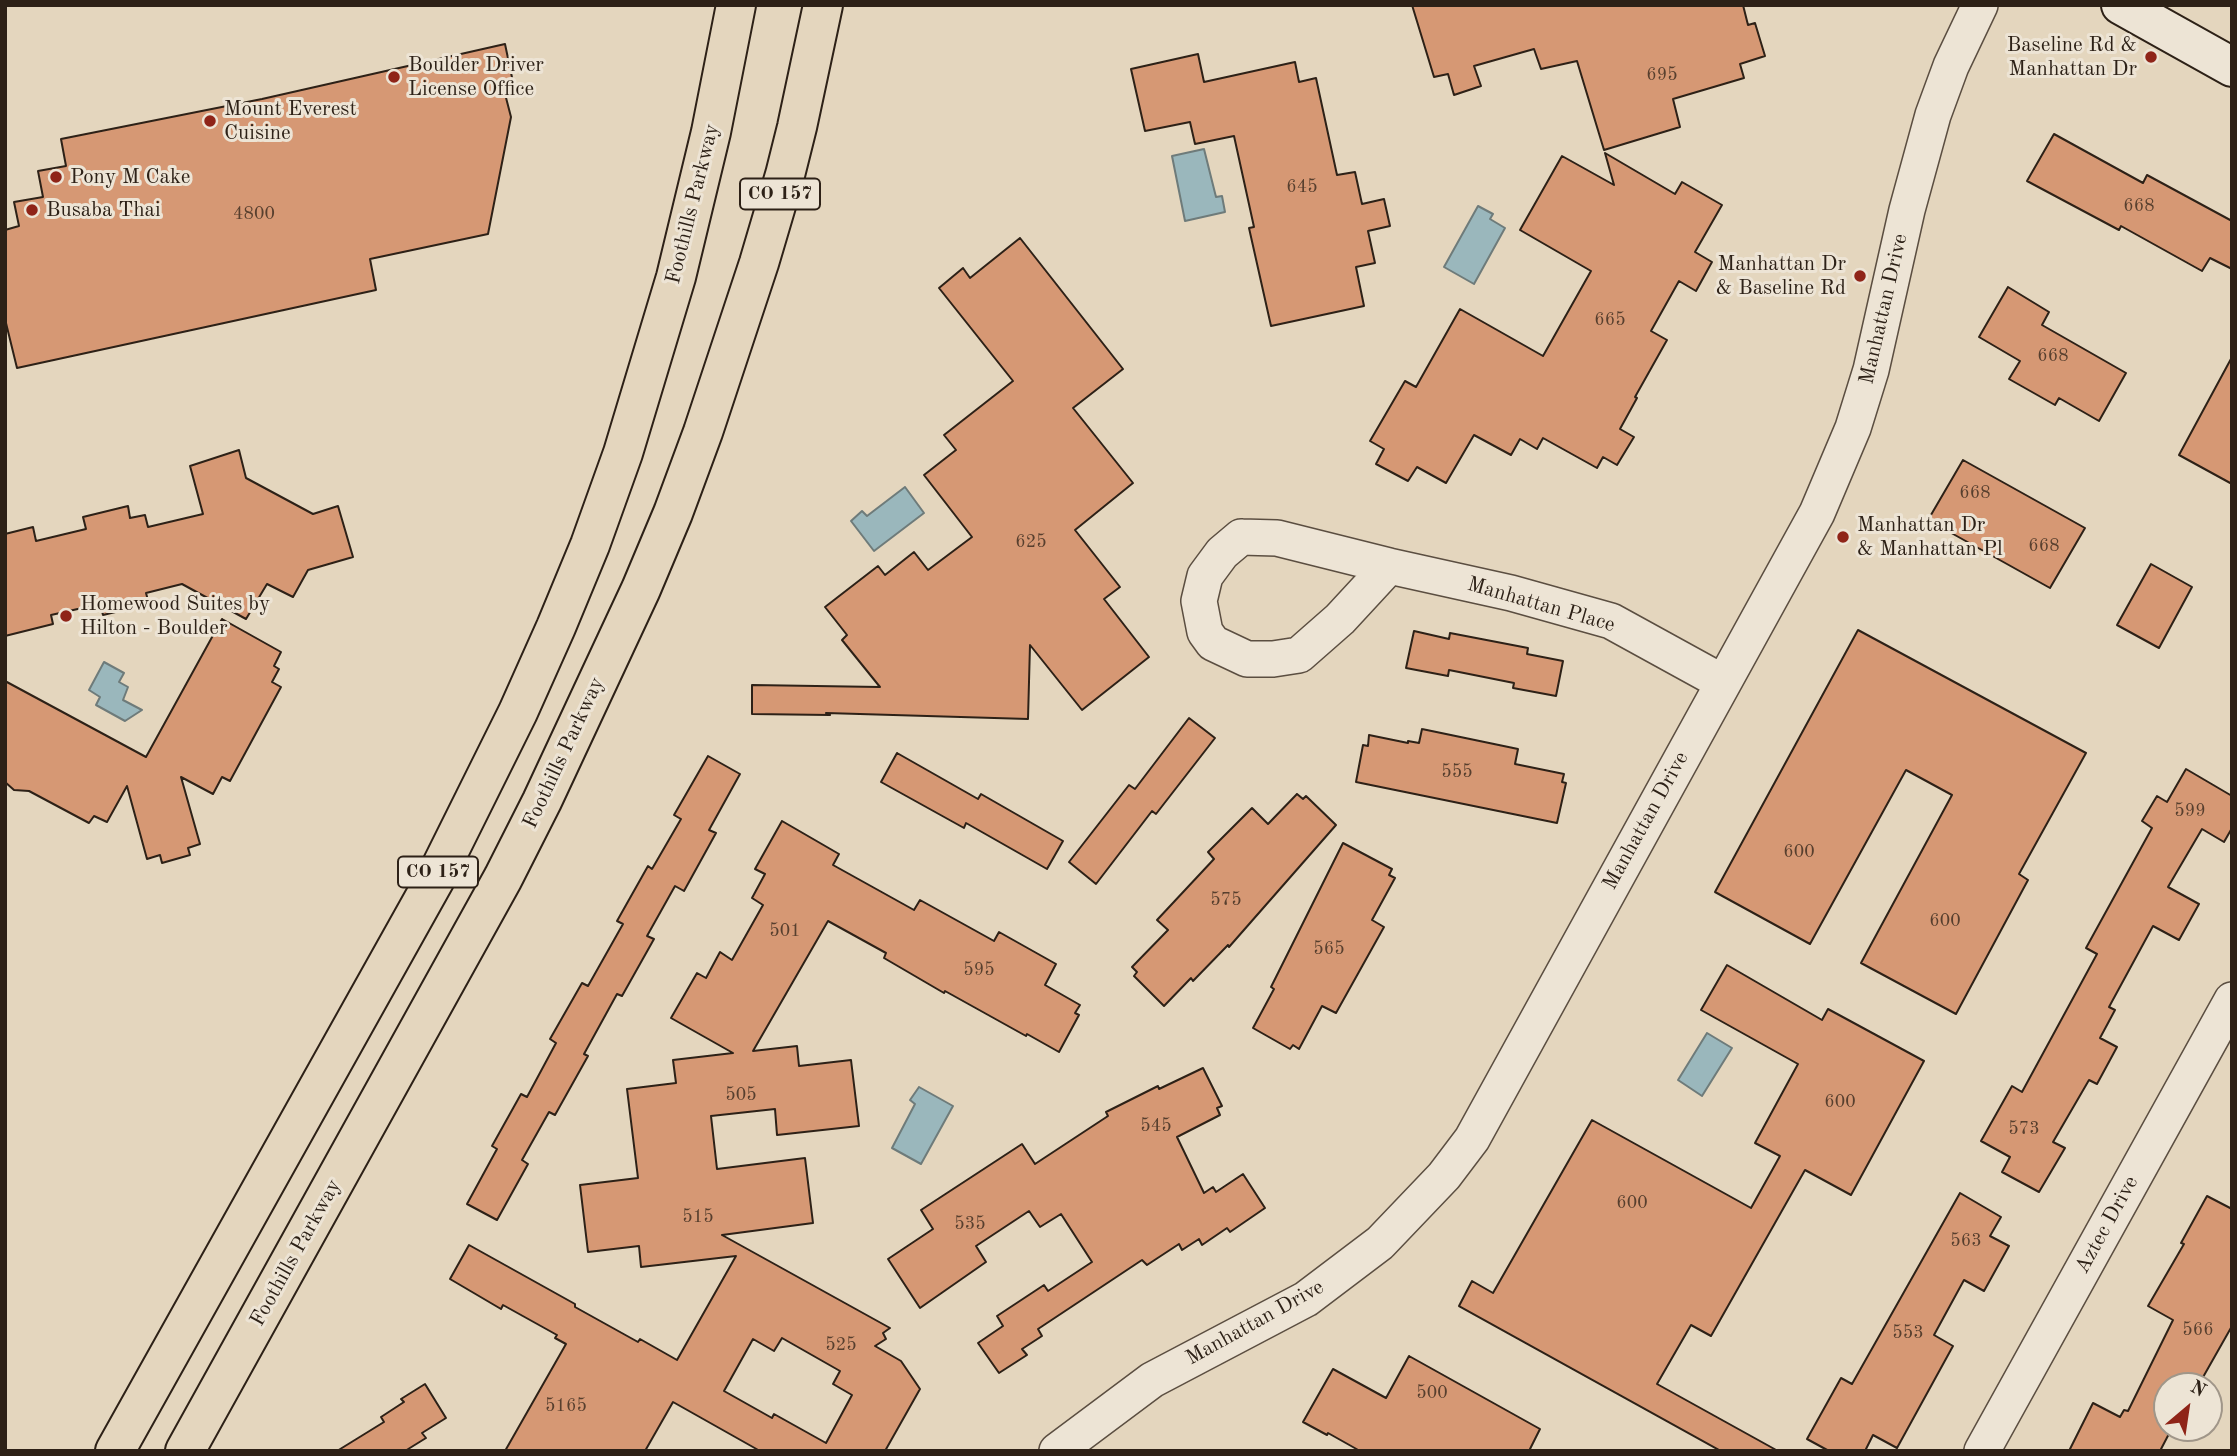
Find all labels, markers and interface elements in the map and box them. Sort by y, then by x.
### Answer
place label: Baseline Rd & Manhattan Dr [2007,32,2137,82]
marker: Baseline Rd & Manhattan Dr [2143,49,2159,65]
place label: Boulder Driver License Office [408,52,544,102]
house number: 695 [1646,64,1678,86]
marker: Boulder Driver License Office [386,69,402,85]
place label: Mount Everest Cuisine [224,96,357,146]
marker: Mount Everest Cuisine [202,113,218,129]
street label: Foothills Parkway [661,121,725,287]
place label: Pony M Cake [70,164,190,190]
marker: Pony M Cake [48,169,64,185]
house number: 645 [1286,176,1318,198]
road number: CO 157 [740,178,820,210]
house number: 668 [2123,195,2155,217]
place label: Busaba Thai [46,197,161,223]
marker: Busaba Thai [24,202,40,218]
house number: 4800 [233,203,275,225]
street label: Manhattan Drive [1854,231,1914,387]
place label: Manhattan Dr & Baseline Rd [1716,251,1846,301]
marker: Manhattan Dr & Baseline Rd [1852,268,1868,284]
house number: 665 [1594,309,1626,331]
house number: 668 [2037,345,2069,367]
house number: 668 [1959,482,1991,504]
place label: Manhattan Dr & Manhattan Pl [1857,512,2003,562]
marker: Manhattan Dr & Manhattan Pl [1835,529,1851,545]
house number: 625 [1015,531,1047,553]
house number: 668 [2028,535,2060,557]
street label: Manhattan Place [1464,572,1618,638]
place label: Homewood Suites by Hilton - Boulder [80,591,270,641]
marker: Homewood Suites by Hilton - Boulder [58,608,74,624]
street label: Foothills Parkway [518,673,610,833]
street label: Manhattan Drive [1598,748,1694,894]
house number: 555 [1441,761,1473,783]
house number: 599 [2174,800,2206,822]
house number: 600 [1783,841,1815,863]
road number: CO 157 [398,856,478,888]
house number: 575 [1210,889,1242,911]
house number: 600 [1929,910,1961,932]
house number: 501 [769,920,801,942]
house number: 565 [1313,938,1345,960]
house number: 595 [963,959,995,981]
house number: 505 [725,1084,757,1106]
house number: 600 [1824,1091,1856,1113]
house number: 545 [1140,1115,1172,1137]
house number: 573 [2008,1118,2040,1140]
street label: Aztec Drive [2070,1172,2144,1278]
street label: Foothills Parkway [245,1175,347,1331]
house number: 600 [1616,1192,1648,1214]
house number: 515 [682,1206,714,1228]
house number: 535 [954,1213,986,1235]
house number: 563 [1950,1230,1982,1252]
street label: Manhattan Drive [1182,1275,1328,1371]
house number: 566 [2182,1319,2214,1341]
house number: 553 [1892,1322,1924,1344]
house number: 525 [825,1334,857,1356]
north arrow [2153,1372,2223,1442]
text: N [2186,1378,2208,1402]
house number: 500 [1416,1382,1448,1404]
house number: 5165 [545,1395,587,1417]

